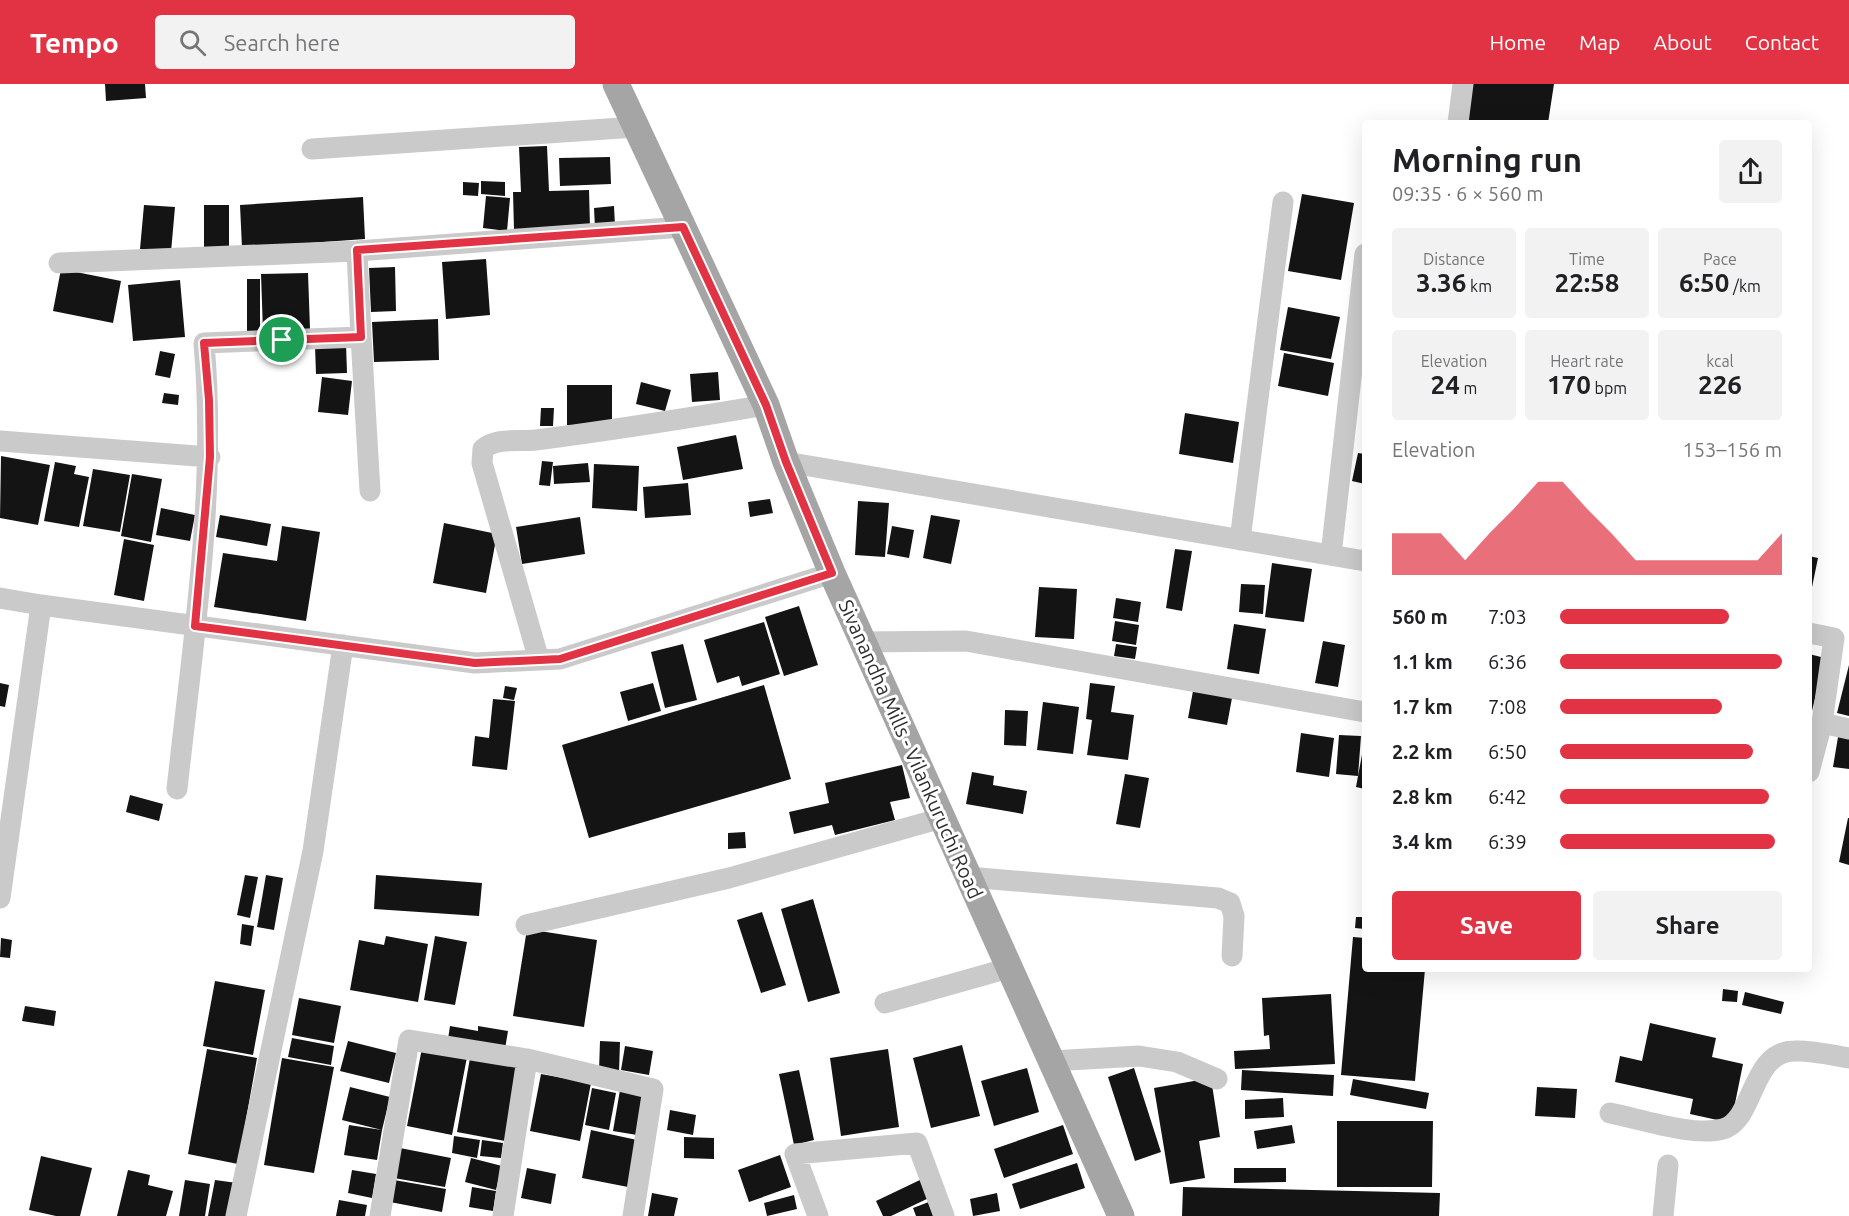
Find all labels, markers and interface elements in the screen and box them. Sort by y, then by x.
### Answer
search box [155,15,575,69]
icon: search [176,26,209,59]
text: Tempo [30,27,119,58]
text: Search here [224,30,340,55]
text: Home [1489,30,1546,54]
text: Map [1579,30,1620,54]
text: About [1653,30,1712,54]
text: Contact [1745,30,1819,54]
button: share [1719,140,1782,203]
text: Morning run [1392,141,1582,178]
text: 09:35 · 6 × 560 m [1392,182,1544,205]
text: Distance [1423,250,1485,268]
text: Time [1569,250,1605,268]
text: Pace [1703,250,1737,268]
text: 3.36 [1416,268,1466,297]
text: 22:58 [1554,268,1620,297]
text: 6:50 [1679,268,1729,297]
text: km [1466,277,1492,295]
text: /km [1729,277,1761,295]
pin [256,314,307,365]
icon: arrive [265,323,298,356]
text: Elevation [1421,352,1487,370]
text: Heart rate [1550,352,1624,370]
text: kcal [1706,352,1734,370]
text: 24 [1431,370,1460,399]
text: 170 [1547,370,1591,399]
text: 226 [1698,370,1742,399]
text: m [1460,379,1477,397]
text: bpm [1591,379,1627,397]
text: Elevation [1392,438,1475,461]
text: 153–156 m [1683,438,1782,461]
street label: Sivanandha Mills - Vilankuruchi Road [834,596,988,902]
text: 560 m [1392,605,1448,628]
text: 7:03 [1488,605,1527,628]
text: 1.1 km [1392,650,1453,673]
text: 6:36 [1488,650,1527,673]
text: 1.7 km [1392,695,1453,718]
text: 7:08 [1488,695,1527,718]
text: 2.2 km [1392,740,1453,763]
text: 6:50 [1488,740,1527,763]
text: 2.8 km [1392,785,1453,808]
text: 6:42 [1488,785,1527,808]
text: 3.4 km [1392,830,1453,853]
text: 6:39 [1488,830,1527,853]
button: Save [1392,891,1581,960]
button: Share [1593,891,1782,960]

